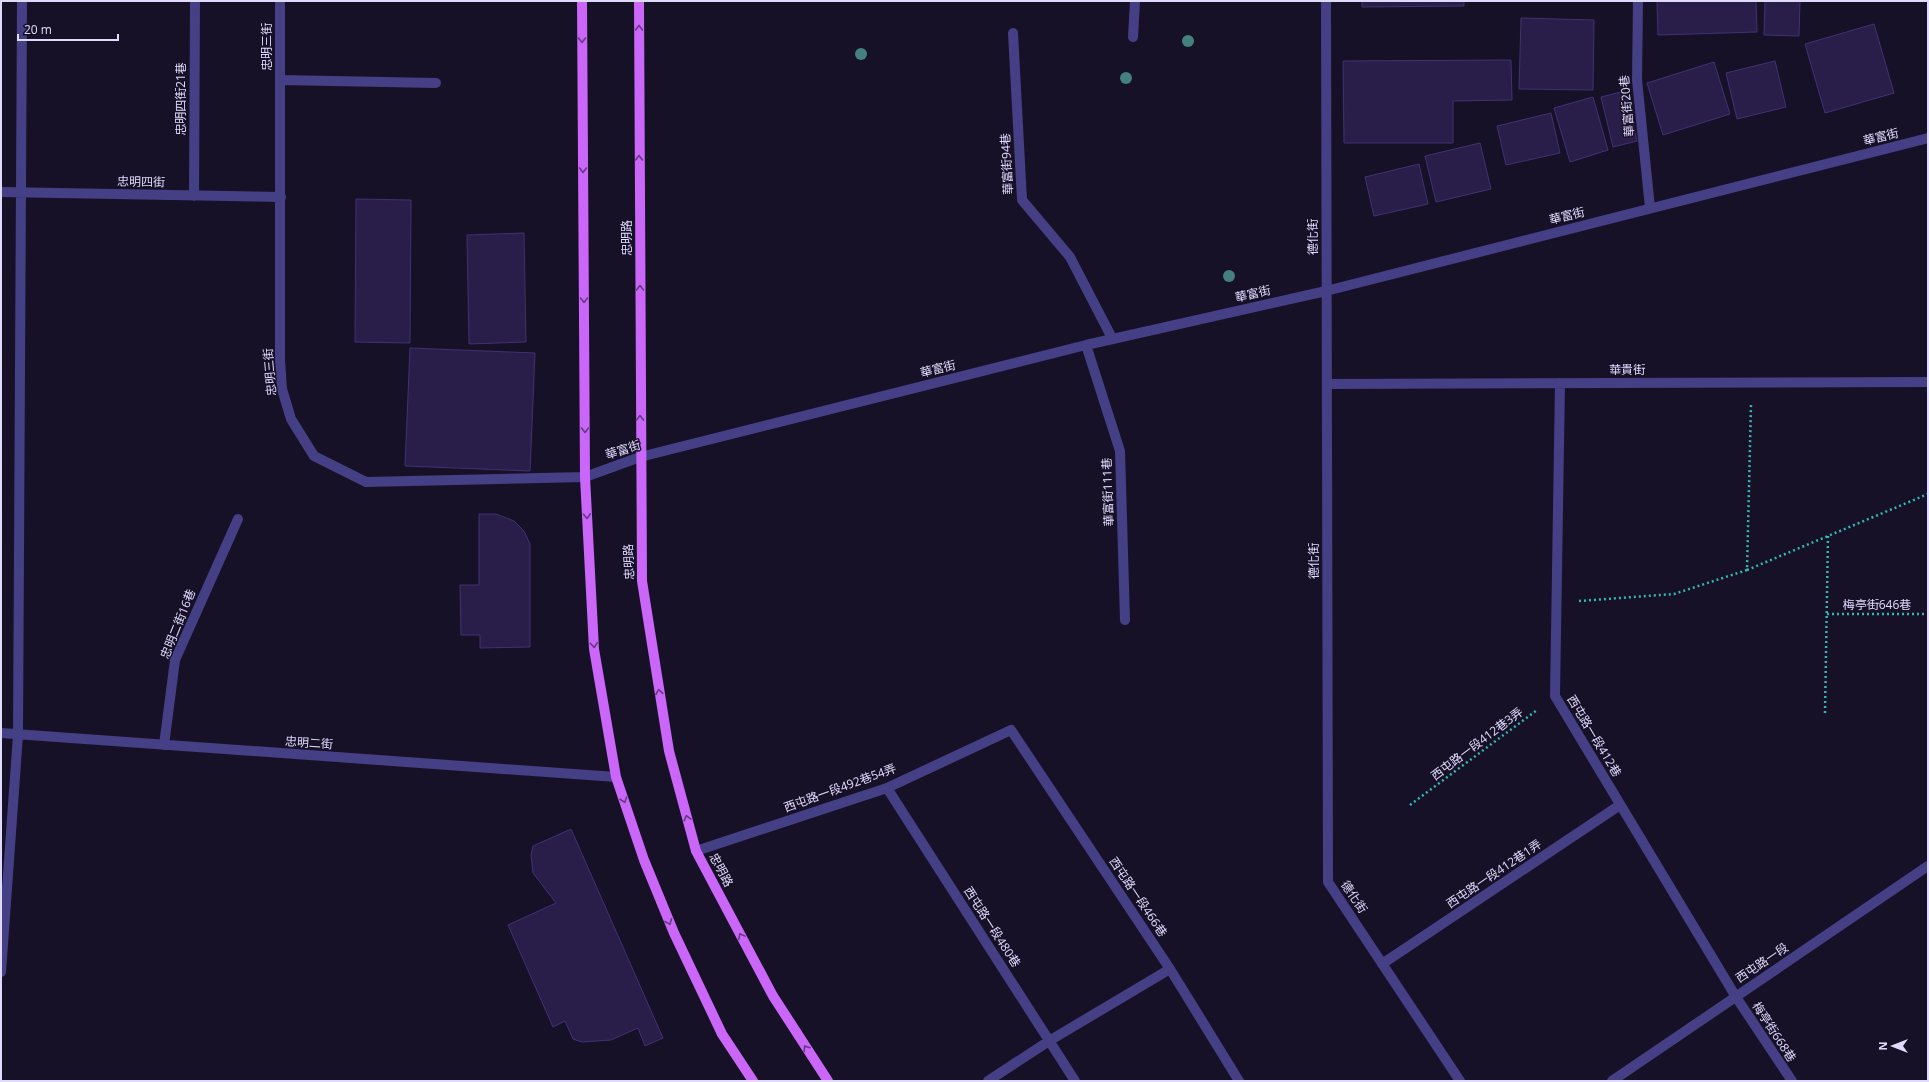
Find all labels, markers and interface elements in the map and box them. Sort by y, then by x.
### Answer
scale bar [18,16,118,42]
text: 20 m [24,21,52,38]
street label: 忠明三街 [258,23,275,71]
one-way arrow [635,25,643,31]
one-way arrow [578,37,587,43]
street label: 忠明四街21巷 [172,62,189,136]
street label: 華富街20巷 [1615,75,1638,138]
street label: 華富街 [1861,124,1900,149]
street label: 華富街94巷 [996,133,1017,195]
one-way arrow [635,155,643,161]
one-way arrow [579,167,587,173]
street label: 忠明四街 [117,173,165,190]
street label: 華富街 [1547,203,1586,228]
street label: 德化街 [1304,219,1321,255]
street label: 忠明路 [618,220,635,256]
street label: 華富街 [1233,281,1272,306]
one-way arrow [636,285,644,291]
one-way arrow [580,297,588,303]
street label: 忠明三街 [259,347,280,397]
street label: 華富街 [918,356,957,381]
street label: 華貴街 [1609,361,1645,378]
one-way arrow [636,415,644,421]
one-way arrow [580,427,589,433]
street label: 華富街 [603,436,643,463]
street label: 華富街111巷 [1098,457,1117,527]
one-way arrow [582,513,591,519]
street label: 德化街 [1305,543,1322,579]
street label: 忠明路 [619,544,638,580]
street label: 忠明二街16巷 [156,586,199,661]
street label: 梅亭街646巷 [1843,596,1911,613]
one-way arrow [589,642,598,648]
one-way arrow [655,688,664,695]
street label: 西屯路一段412巷 [1563,692,1626,780]
street label: 西屯路一段412巷3弄 [1427,703,1526,784]
street label: 忠明二街 [284,732,334,753]
street label: 西屯路一段492巷54弄 [781,759,898,816]
one-way arrow [619,797,627,804]
one-way arrow [683,815,692,822]
street label: 西屯路一段412巷1弄 [1443,835,1545,912]
street label: 忠明路 [705,850,737,890]
street label: 西屯路一段466巷 [1105,854,1171,940]
street label: 德化街 [1337,877,1372,916]
street label: 西屯路一段480巷 [960,883,1025,970]
one-way arrow [665,918,673,925]
one-way arrow [738,933,746,940]
street label: 西屯路一段 [1732,939,1791,986]
street label: 梅亭街668巷 [1749,998,1800,1065]
north arrow [1873,1026,1913,1066]
text: N [1875,1042,1890,1050]
one-way arrow [804,1045,811,1052]

